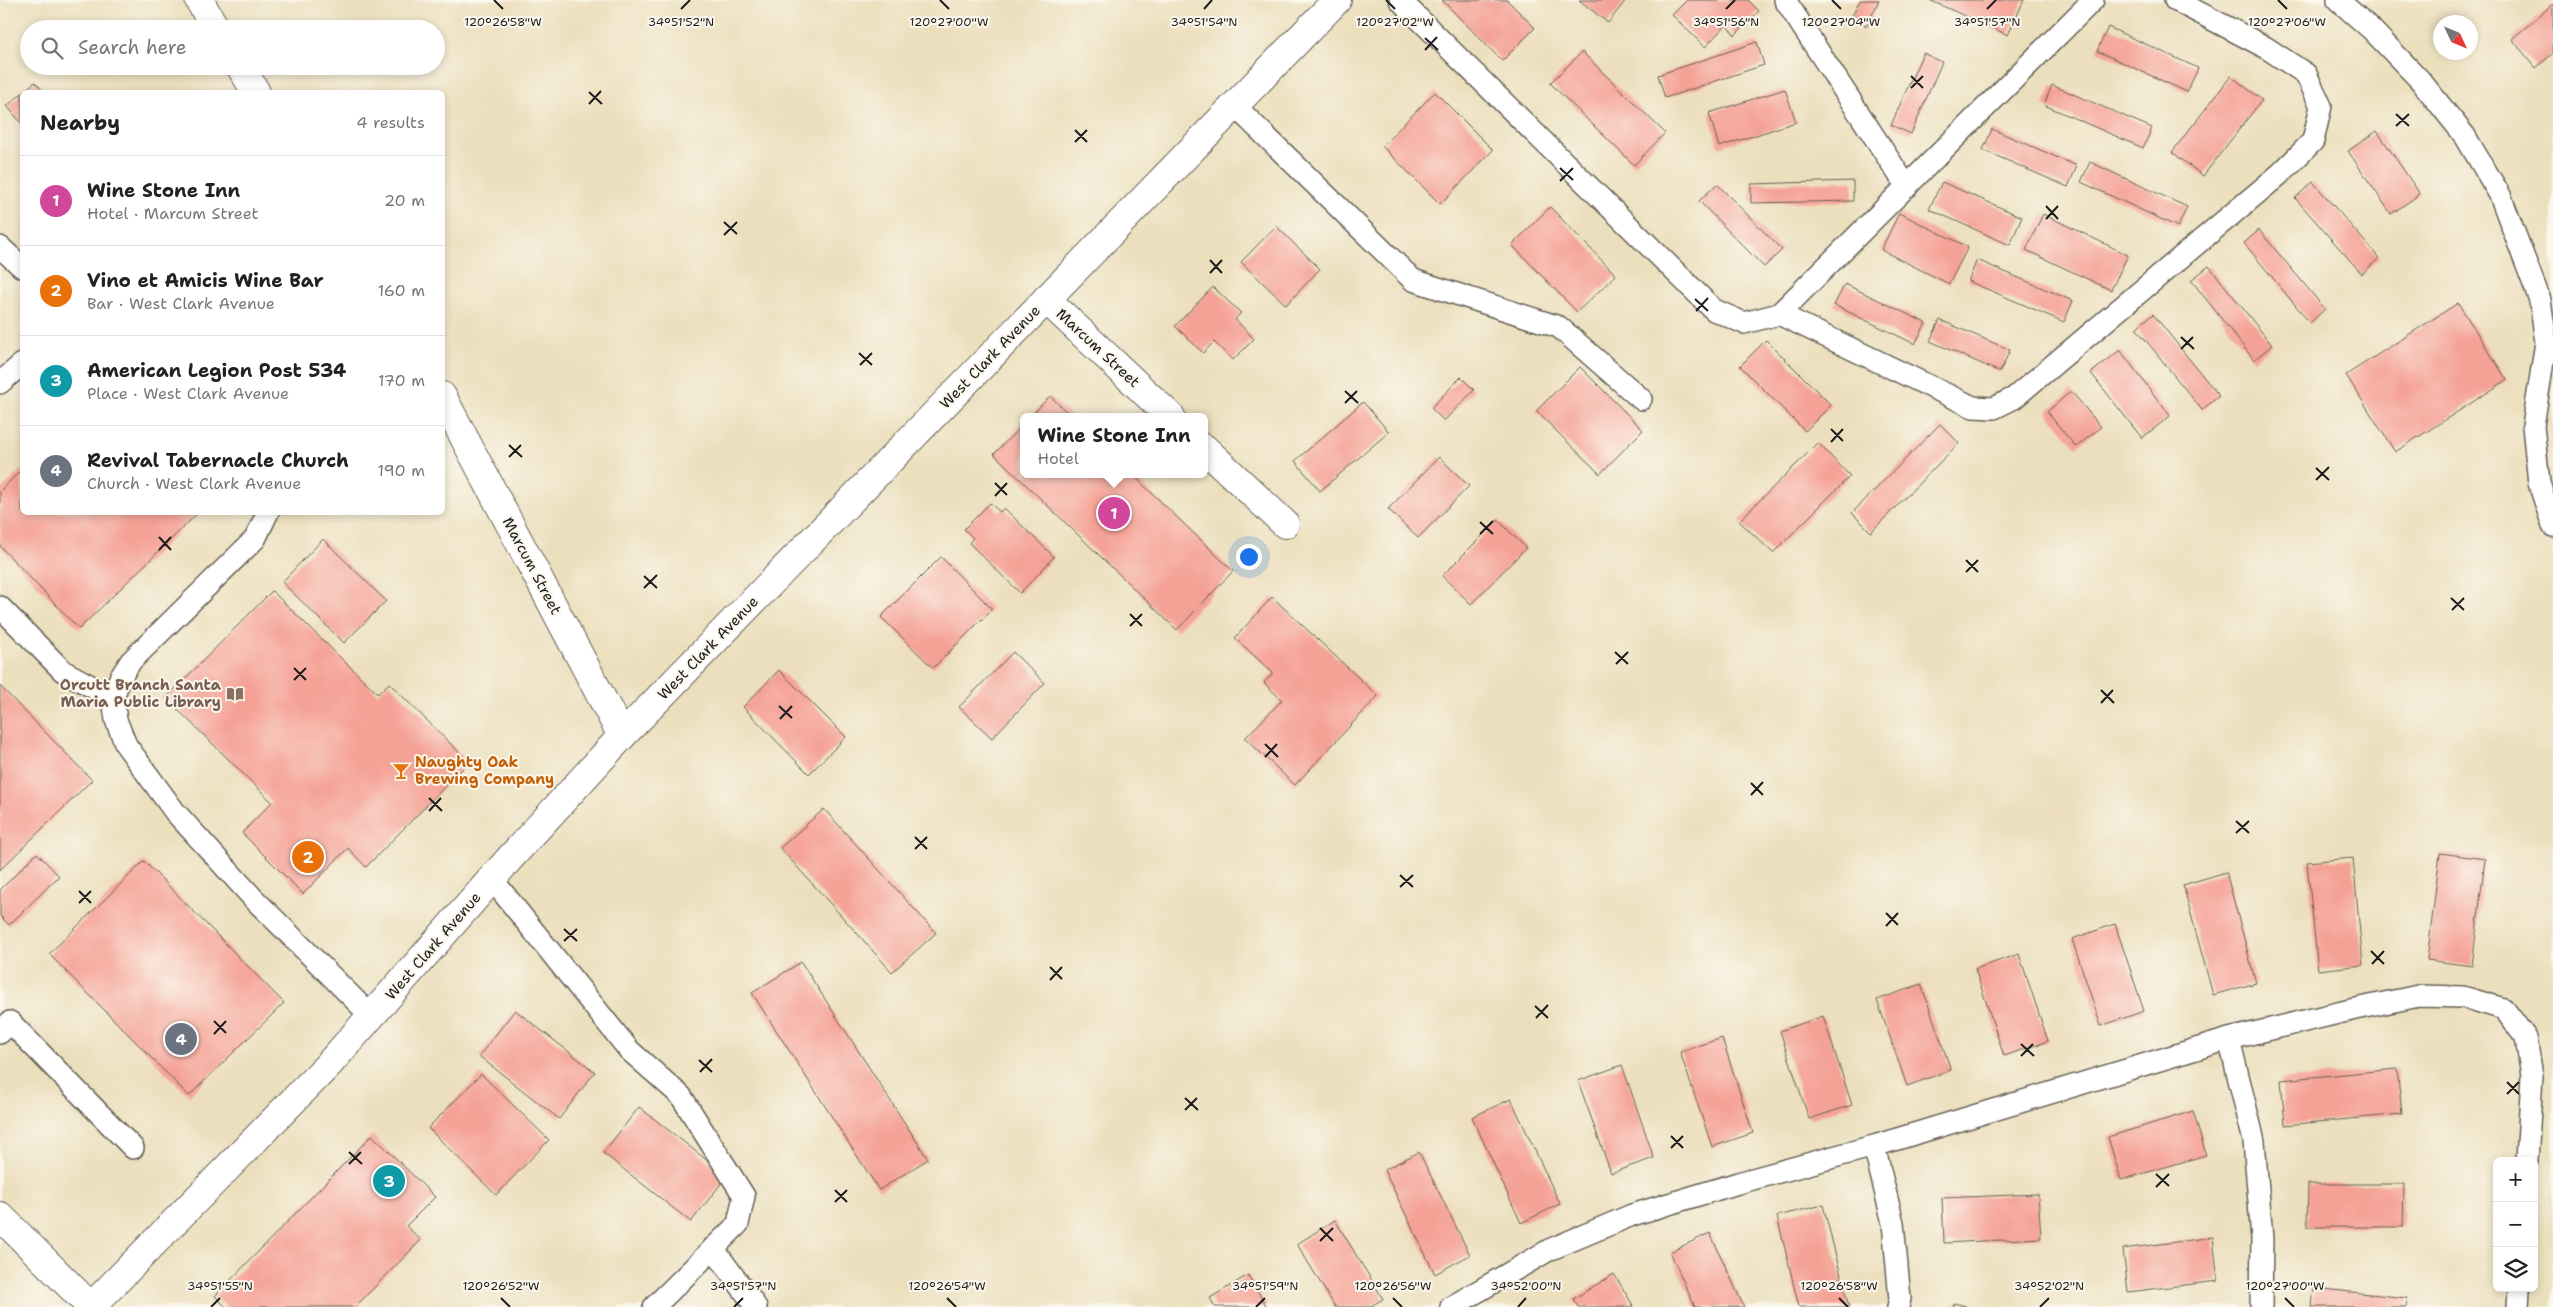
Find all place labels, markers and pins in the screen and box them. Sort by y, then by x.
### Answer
pin: 1 [1098,494,1130,532]
place label: Orcutt Branch Santa Maria Public Library [60,675,222,712]
library icon: Orcutt Branch Santa Maria Public Library [225,684,245,704]
place label: Naughty Oak Brewing Company [415,752,554,789]
bar icon: Naughty Oak Brewing Company [391,761,411,781]
pin: 2 [292,838,324,876]
pin: 4 [165,1020,197,1058]
pin: 3 [373,1162,405,1200]

